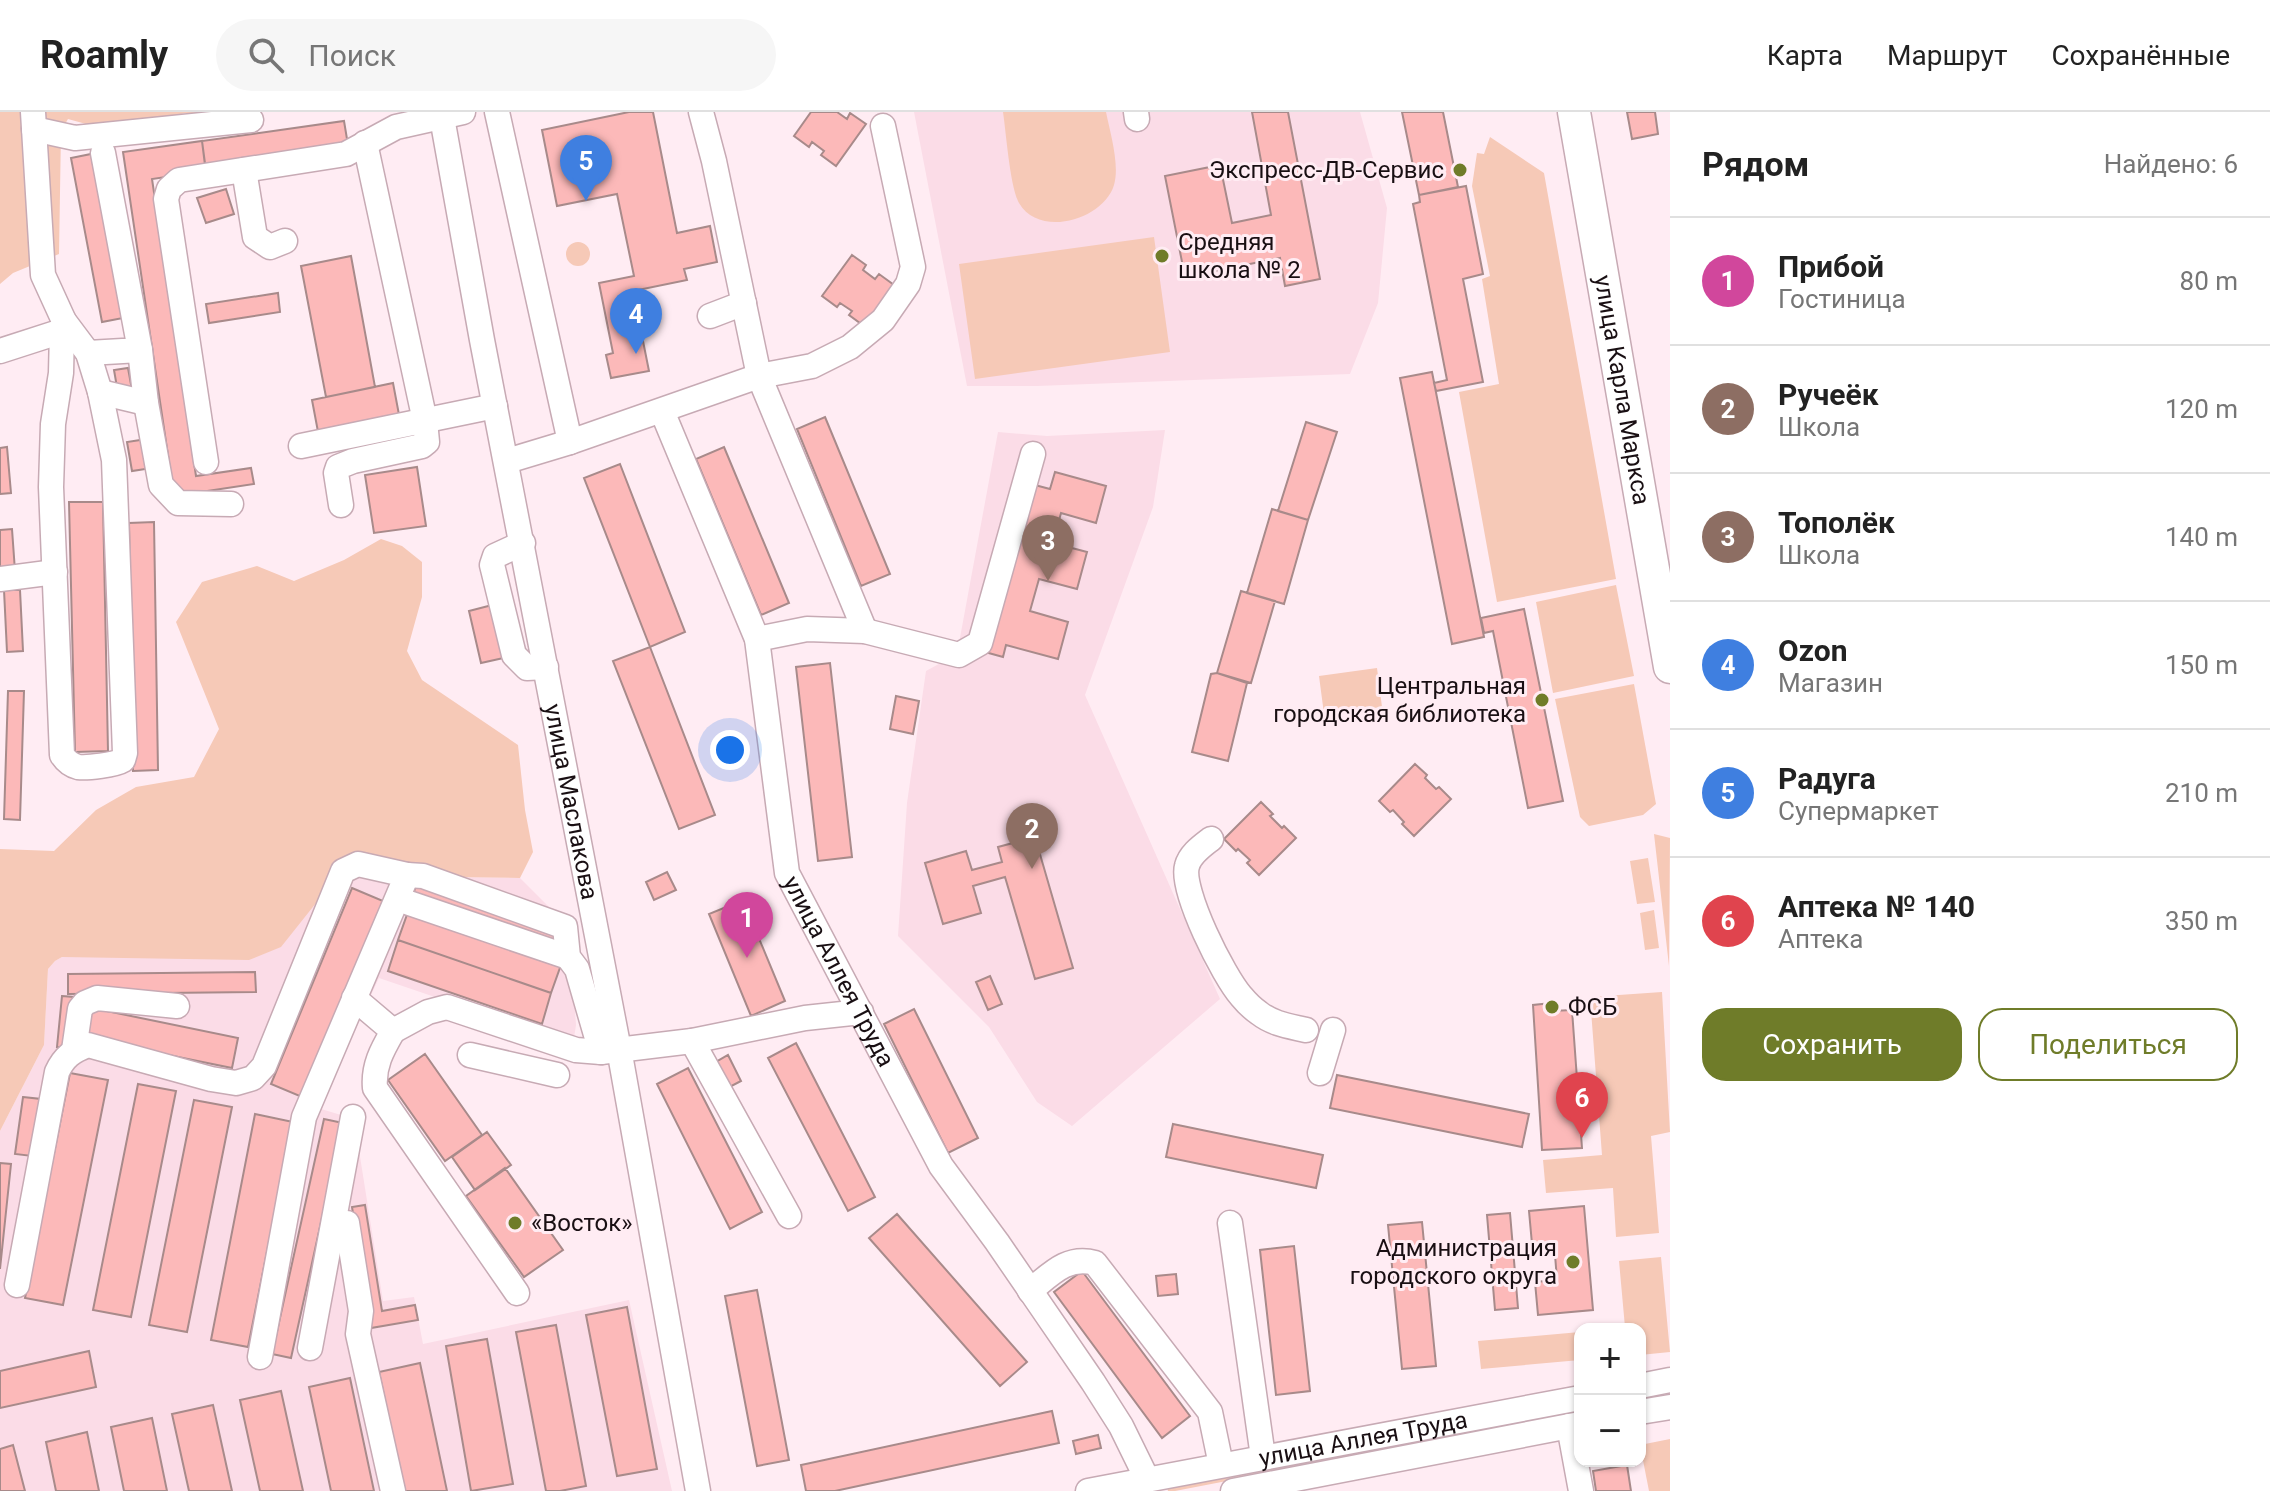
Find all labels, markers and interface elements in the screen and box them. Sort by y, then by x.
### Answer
search box [216,19,776,91]
text: Roamly [40,33,168,77]
icon: search [244,33,288,77]
text: Поиск [308,38,396,73]
text: Карта [1767,39,1843,72]
text: Маршрут [1887,39,2007,72]
text: Сохранённые [2051,39,2230,72]
pin: 5 [560,135,612,201]
text: Рядом [1702,144,1809,184]
text: Найдено: 6 [2104,149,2238,179]
place label: Экспресс-ДВ-Сервис [1209,156,1444,184]
marker: Экспресс-ДВ-Сервис [1451,161,1469,179]
place label: Средняя школа № 2 [1178,228,1301,284]
marker: Средняя школа № 2 [1153,247,1171,265]
text: Прибой [1778,249,1884,284]
text: 1 [1721,266,1735,296]
text: 80 m [2180,266,2238,296]
street label: улица Карла Маркса [1588,273,1656,507]
text: Гостиница [1778,284,1906,314]
pin: 4 [610,288,662,354]
text: Ручеёк [1778,377,1879,412]
text: 2 [1721,394,1735,424]
text: 120 m [2165,394,2238,424]
text: Школа [1778,412,1860,442]
text: Тополёк [1778,505,1895,540]
pin: 3 [1022,515,1074,581]
text: 3 [1721,522,1735,552]
text: 140 m [2165,522,2238,552]
text: Школа [1778,540,1860,570]
text: Ozon [1778,633,1847,668]
text: 4 [1721,650,1735,680]
text: 150 m [2165,650,2238,680]
text: Магазин [1778,668,1883,698]
place label: Центральная городская библиотека [1273,672,1526,728]
marker: Центральная городская библиотека [1533,691,1551,709]
street label: улица Маслакова [539,702,604,902]
your location [710,730,750,770]
text: Радуга [1778,761,1876,796]
text: 5 [1721,778,1735,808]
text: 210 m [2165,778,2238,808]
text: Супермаркет [1778,796,1939,826]
pin: 2 [1006,803,1058,869]
street label: улица Аллея Труда [777,871,900,1071]
text: Аптека № 140 [1778,889,1975,924]
pin: 1 [721,892,773,958]
text: 6 [1721,906,1735,936]
text: 350 m [2165,906,2238,936]
text: Аптека [1778,924,1863,954]
place label: ФСБ [1568,993,1617,1021]
marker: ФСБ [1543,998,1561,1016]
button: Сохранить [1702,1008,1962,1081]
button: Поделиться [1978,1008,2238,1081]
pin: 6 [1556,1072,1608,1138]
place label: «Восток» [531,1209,632,1237]
marker: «Восток» [506,1214,524,1232]
place label: Администрация городского округа [1350,1234,1557,1290]
marker: Администрация городского округа [1564,1253,1582,1271]
map controls [1574,1323,1646,1467]
button: + [1574,1323,1646,1395]
button: − [1574,1395,1646,1467]
street label: улица Аллея Труда [1257,1406,1470,1472]

